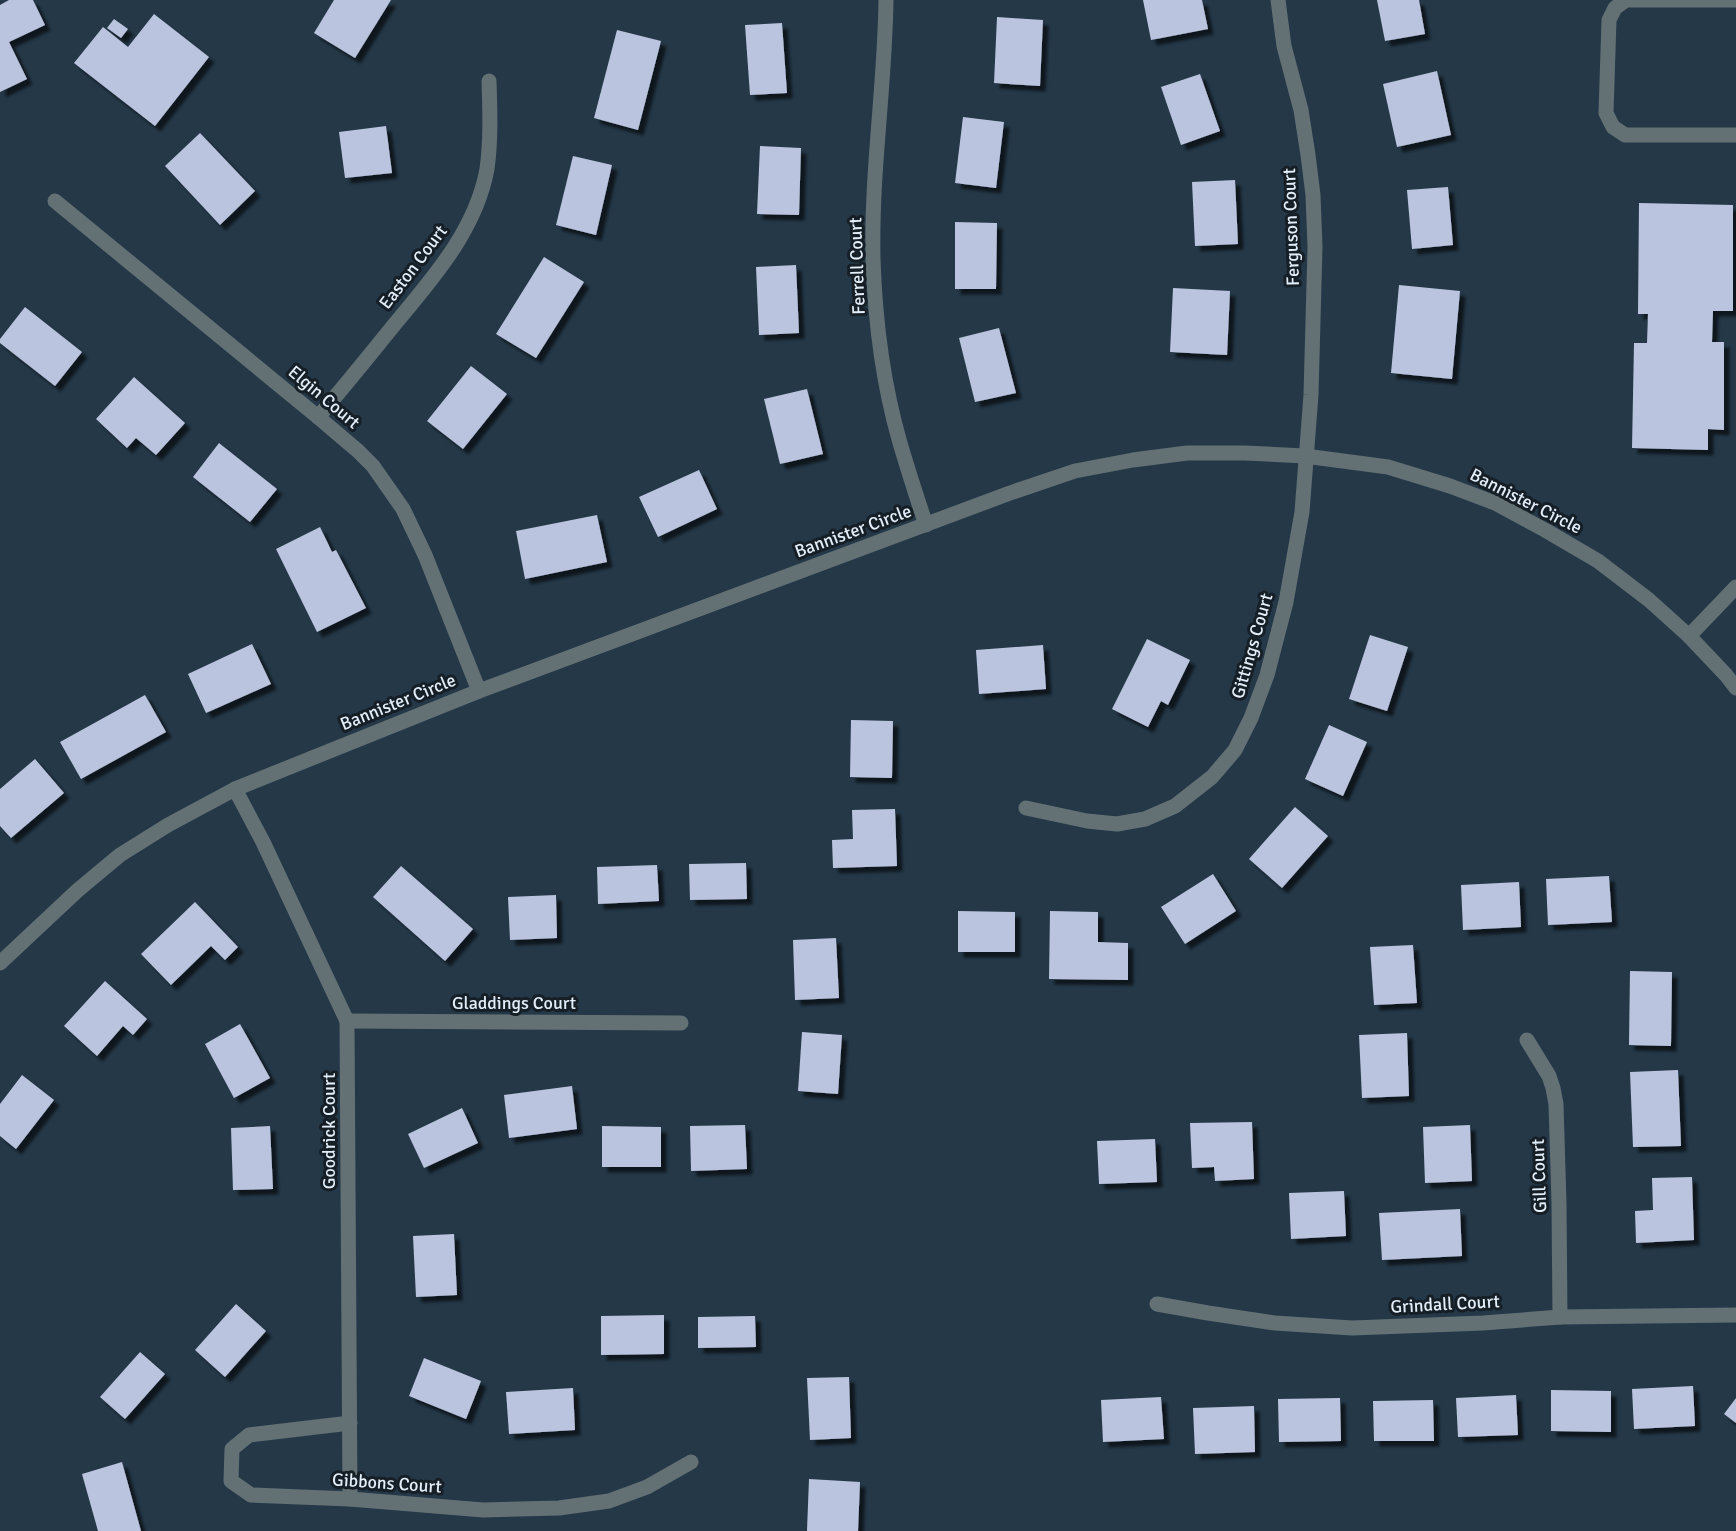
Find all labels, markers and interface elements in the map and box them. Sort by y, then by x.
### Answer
street label: Ferguson Court [1278,168,1304,286]
street label: Ferrell Court [844,217,870,315]
street label: Easton Court [374,221,452,313]
street label: Elgin Court [284,361,364,433]
street label: Bannister Circle [1466,463,1586,539]
street label: Bannister Circle [792,500,914,562]
street label: Gittings Court [1226,591,1278,701]
street label: Bannister Circle [337,669,459,735]
street label: Gladdings Court [452,992,576,1014]
street label: Goodrick Court [318,1073,340,1189]
street label: Gill Court [1527,1139,1551,1213]
street label: Grindall Court [1390,1290,1500,1318]
street label: Gibbons Court [332,1468,442,1498]

